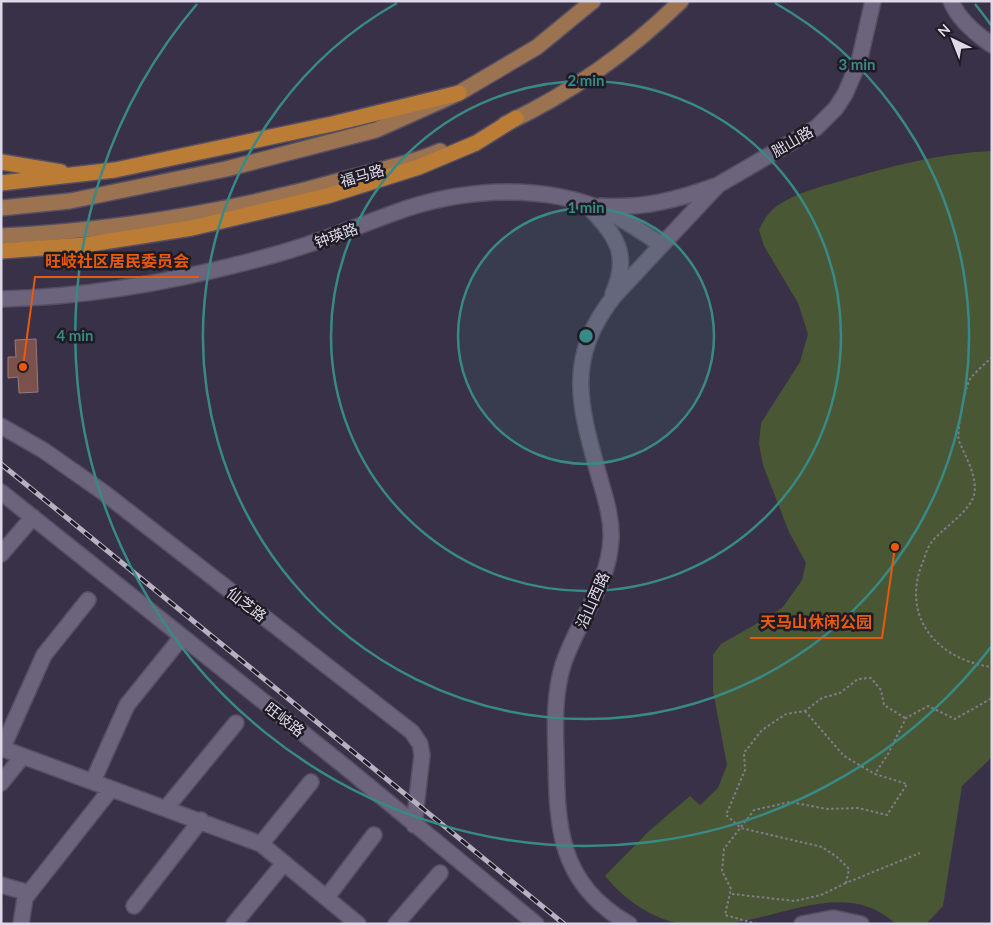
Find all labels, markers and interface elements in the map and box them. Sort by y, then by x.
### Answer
north arrow [928,15,978,65]
text: N [934,20,954,40]
text: 3 min [838,55,876,73]
text: 2 min [567,71,605,89]
street label: 胐山路 [768,122,816,160]
street label: 福马路 [338,160,386,190]
text: 1 min [567,198,605,216]
street label: 钟瑛路 [312,219,360,251]
callout: 旺岐社区居民委员会 [35,246,199,277]
text: 旺岐社区居民委员会 [45,251,189,270]
text: 4 min [56,326,94,344]
centre of rings [577,327,595,345]
street label: 沿山西路 [572,569,612,631]
street label: 仙芝路 [224,583,270,625]
callout: 天马山休闲公园 [750,607,882,638]
text: 天马山休闲公园 [760,612,872,631]
street label: 旺岐路 [262,698,308,740]

